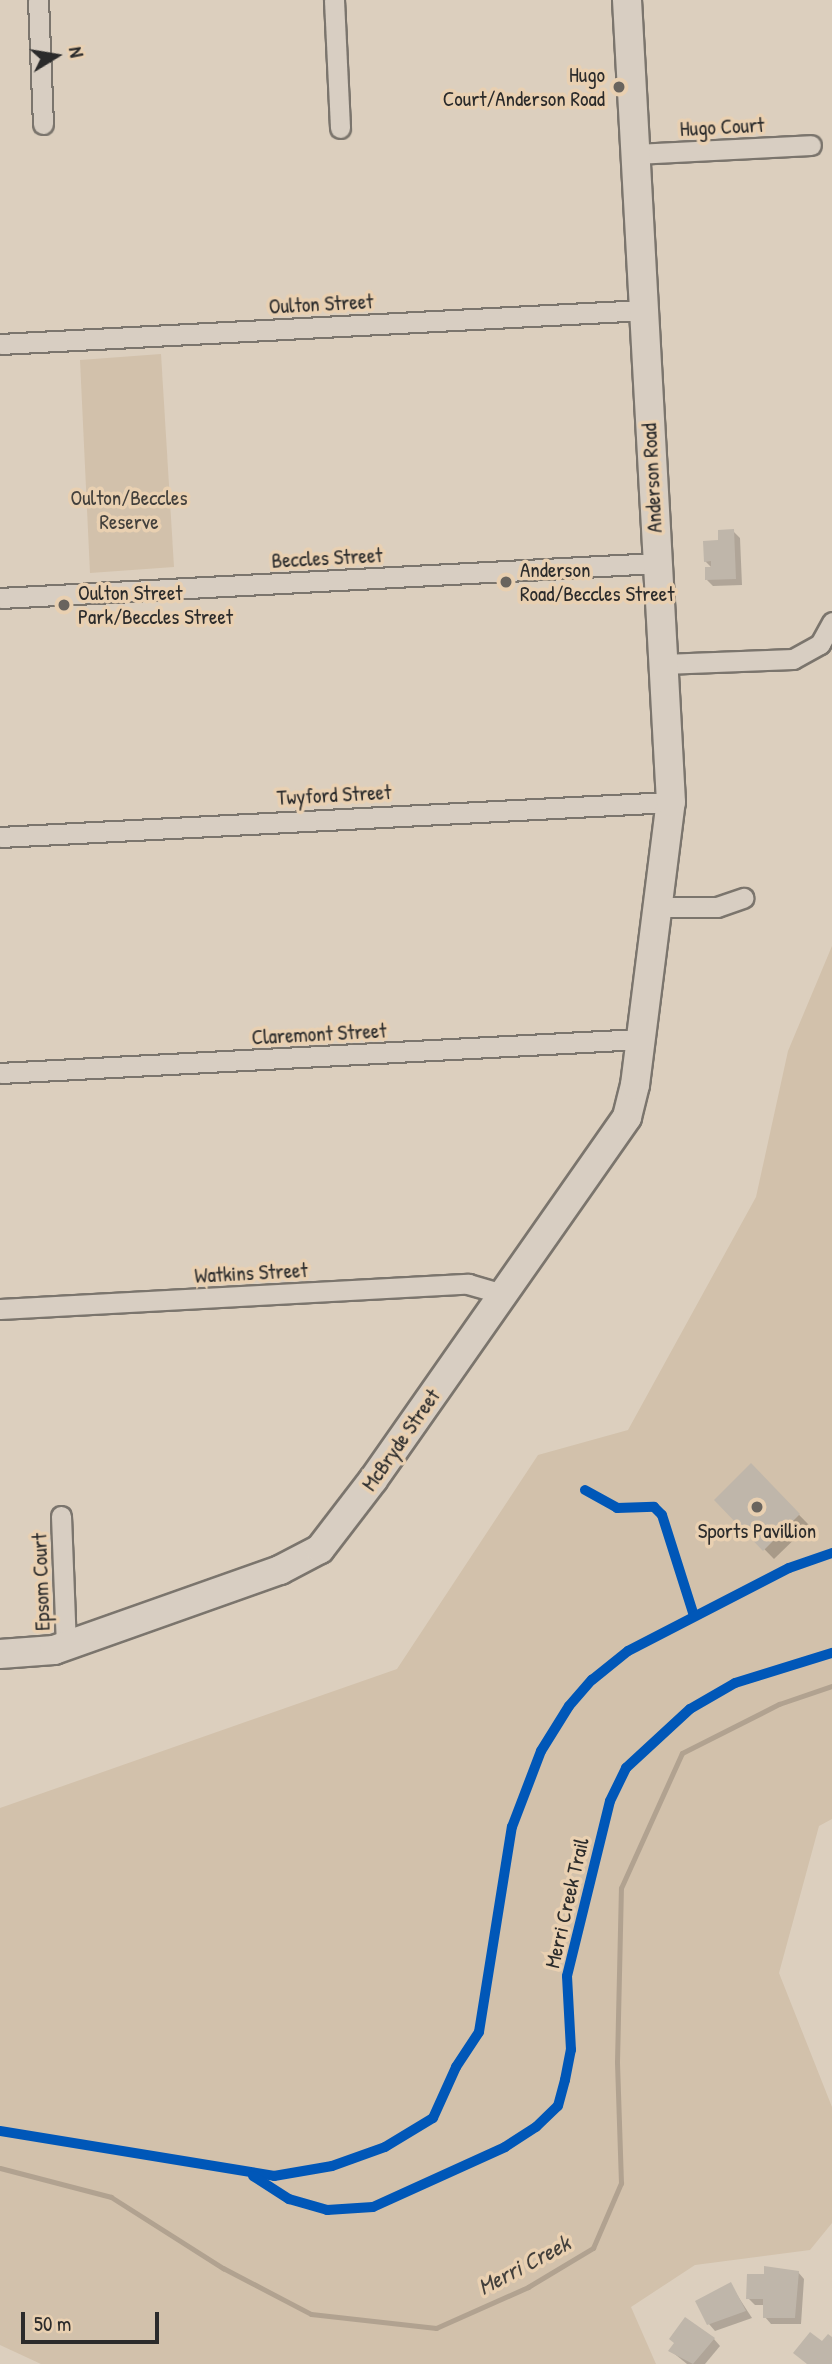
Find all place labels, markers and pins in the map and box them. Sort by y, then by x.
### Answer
place label: Hugo Court/Anderson Road [443,62,605,112]
marker: Hugo Court/Anderson Road [611,79,627,95]
place label: Anderson Road/Beccles Street [520,557,674,607]
marker: Anderson Road/Beccles Street [498,574,514,590]
place label: Oulton Street Park/Beccles Street [78,580,233,630]
marker: Oulton Street Park/Beccles Street [56,597,72,613]
marker: Sports Pavillion [749,1499,765,1515]
place label: Sports Pavillion [698,1518,816,1544]

